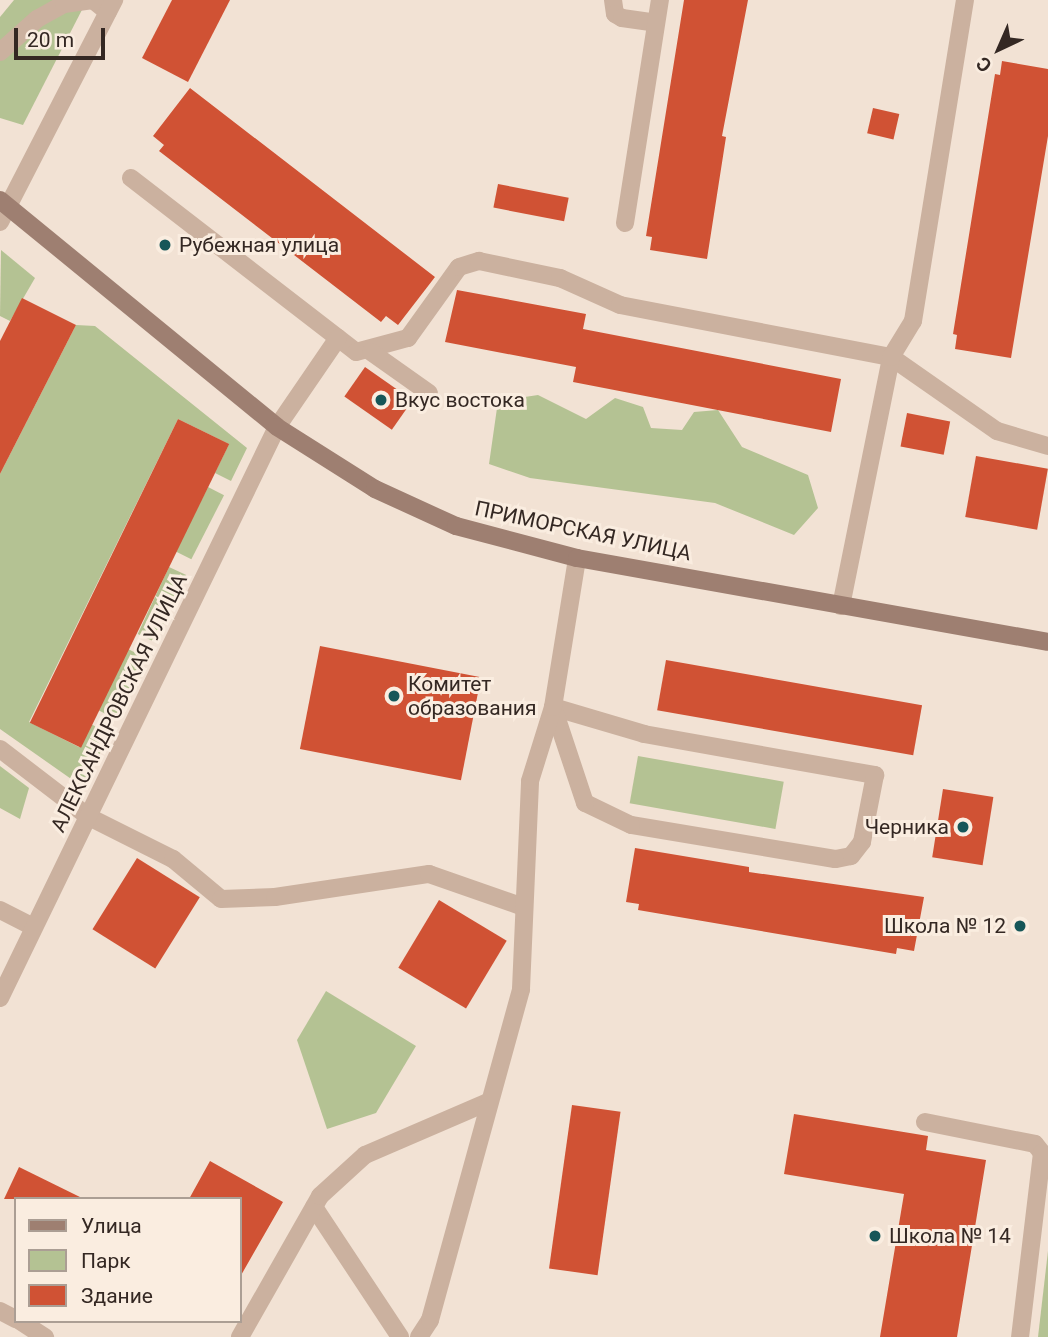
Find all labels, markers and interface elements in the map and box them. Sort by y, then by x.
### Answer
scale bar [18,14,108,58]
north arrow [964,14,1034,84]
text: 20 m [27,28,74,52]
text: С [972,52,997,77]
place label: Рубежная улица [179,232,339,258]
marker: Рубежная улица [157,237,173,253]
place label: Вкус востока [395,387,525,413]
marker: Вкус востока [373,392,389,408]
street label: ПРИМОРСКАЯ УЛИЦА [473,496,693,566]
street label: АЛЕКСАНДРОВСКАЯ УЛИЦА [45,570,193,836]
place label: Комитет образования [408,671,536,721]
marker: Комитет образования [386,688,402,704]
place label: Черника [865,814,949,840]
marker: Черника [955,819,971,835]
place label: Школа № 12 [884,913,1006,939]
marker: Школа № 12 [1012,918,1028,934]
legend [14,1197,242,1323]
text: Улица [81,1214,142,1238]
place label: Школа № 14 [889,1223,1011,1249]
marker: Школа № 14 [867,1228,883,1244]
text: Парк [81,1249,131,1273]
text: Здание [81,1284,153,1308]

